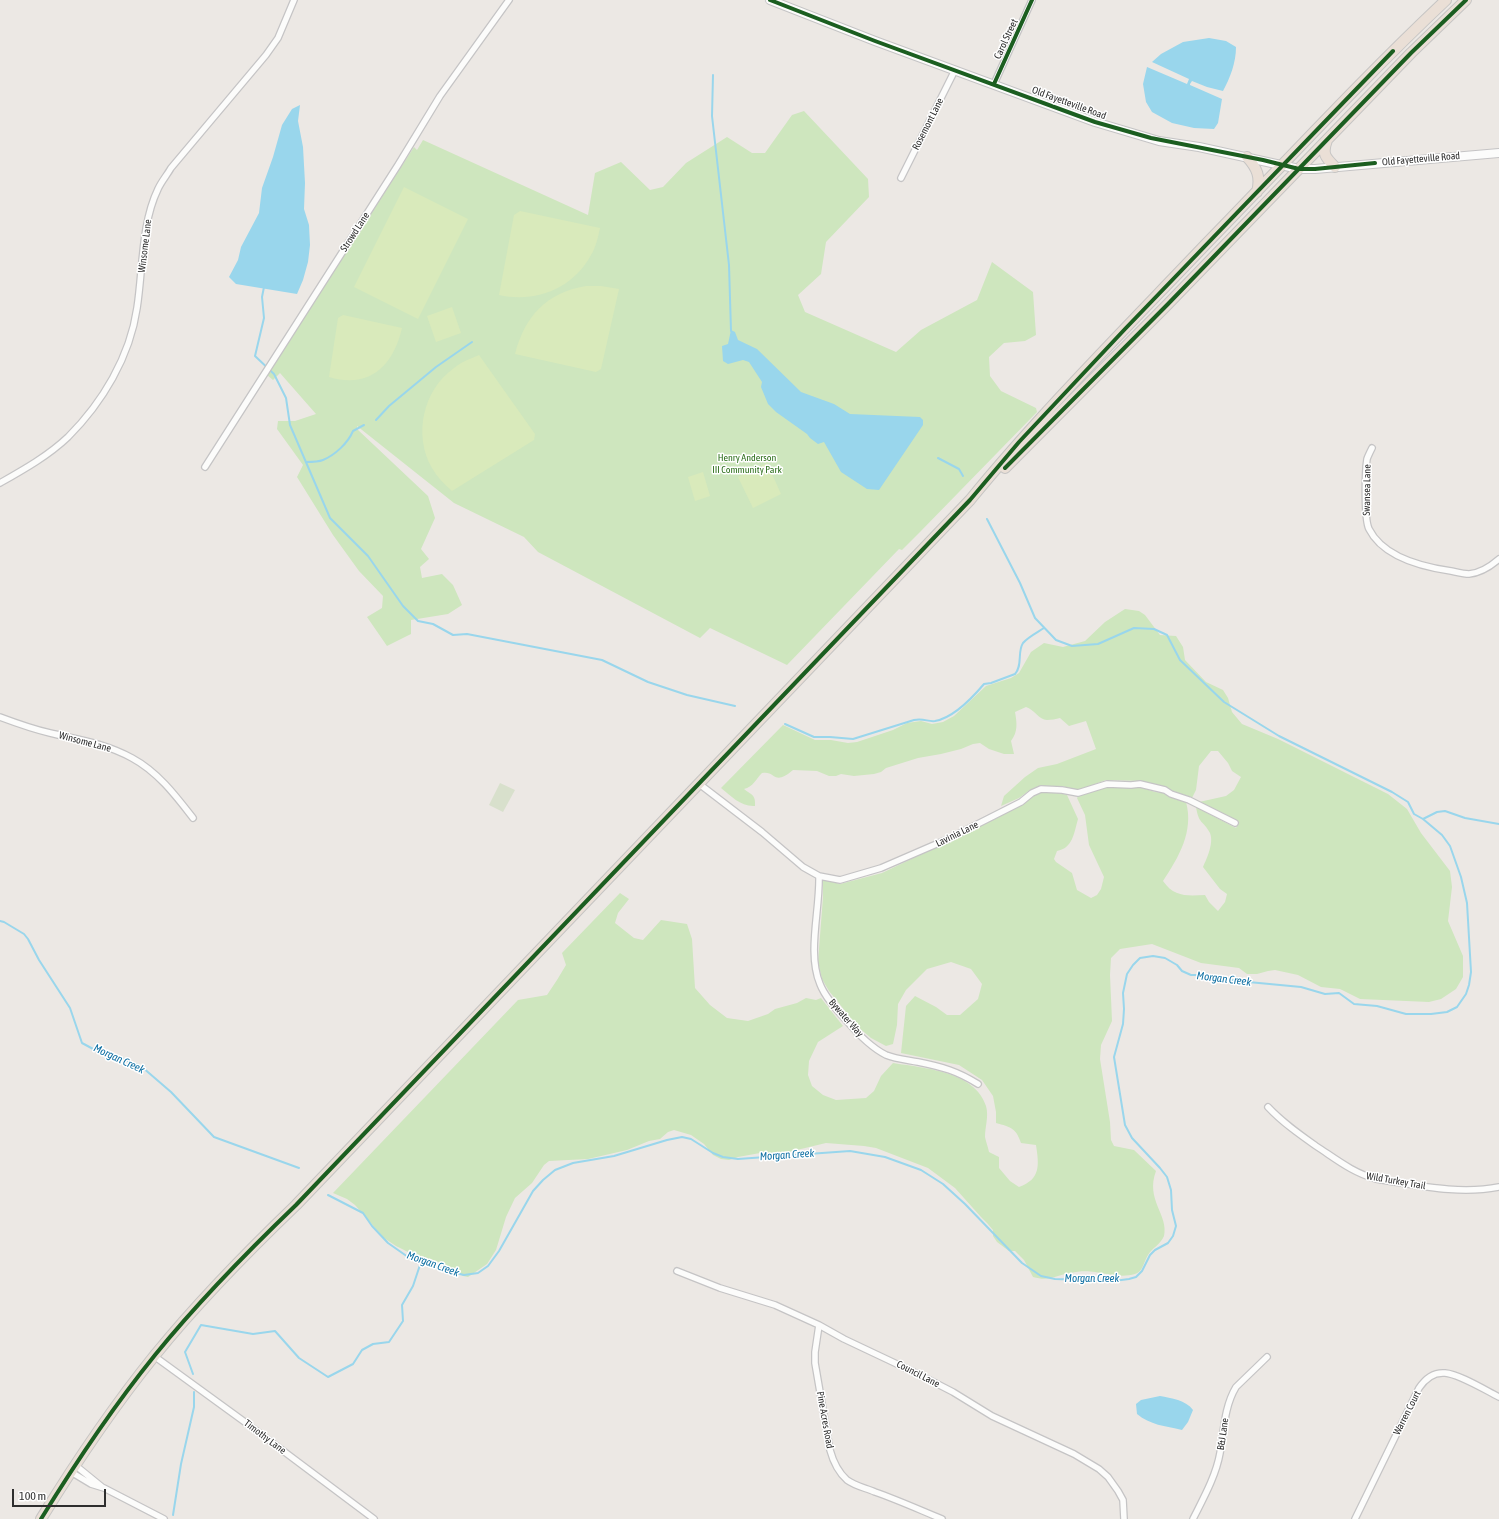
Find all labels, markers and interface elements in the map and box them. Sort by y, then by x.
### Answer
street label: Carol Street [992,17,1020,61]
street label: Old Fayetteville Road [1030,84,1108,122]
street label: Rosemont Lane [910,96,946,152]
street label: Old Fayetteville Road [1381,150,1461,168]
street label: Strowd Lane [338,210,372,254]
street label: Winsome Lane [136,219,154,273]
park label: Henry Anderson III Community Park [712,452,782,476]
street label: Swansea Lane [1361,464,1373,516]
street label: Winsome Lane [58,729,112,755]
street label: Lavinia Lane [934,819,980,849]
water label: Morgan Creek [1196,969,1252,989]
street label: Bywater Way [826,996,866,1040]
water label: Morgan Creek [91,1041,147,1077]
water label: Morgan Creek [759,1147,815,1163]
street label: Wild Turkey Trail [1365,1170,1427,1192]
water label: Morgan Creek [405,1248,461,1280]
water label: Morgan Creek [1065,1272,1119,1286]
street label: Council Lane [894,1358,942,1390]
street label: Warren Court [1391,1389,1423,1437]
street label: Pine Acres Road [814,1390,836,1450]
street label: Timothy Lane [242,1417,288,1457]
street label: B&J Lane [1215,1417,1231,1451]
scale bar [14,1481,108,1507]
text: 100 m [19,1489,46,1503]

